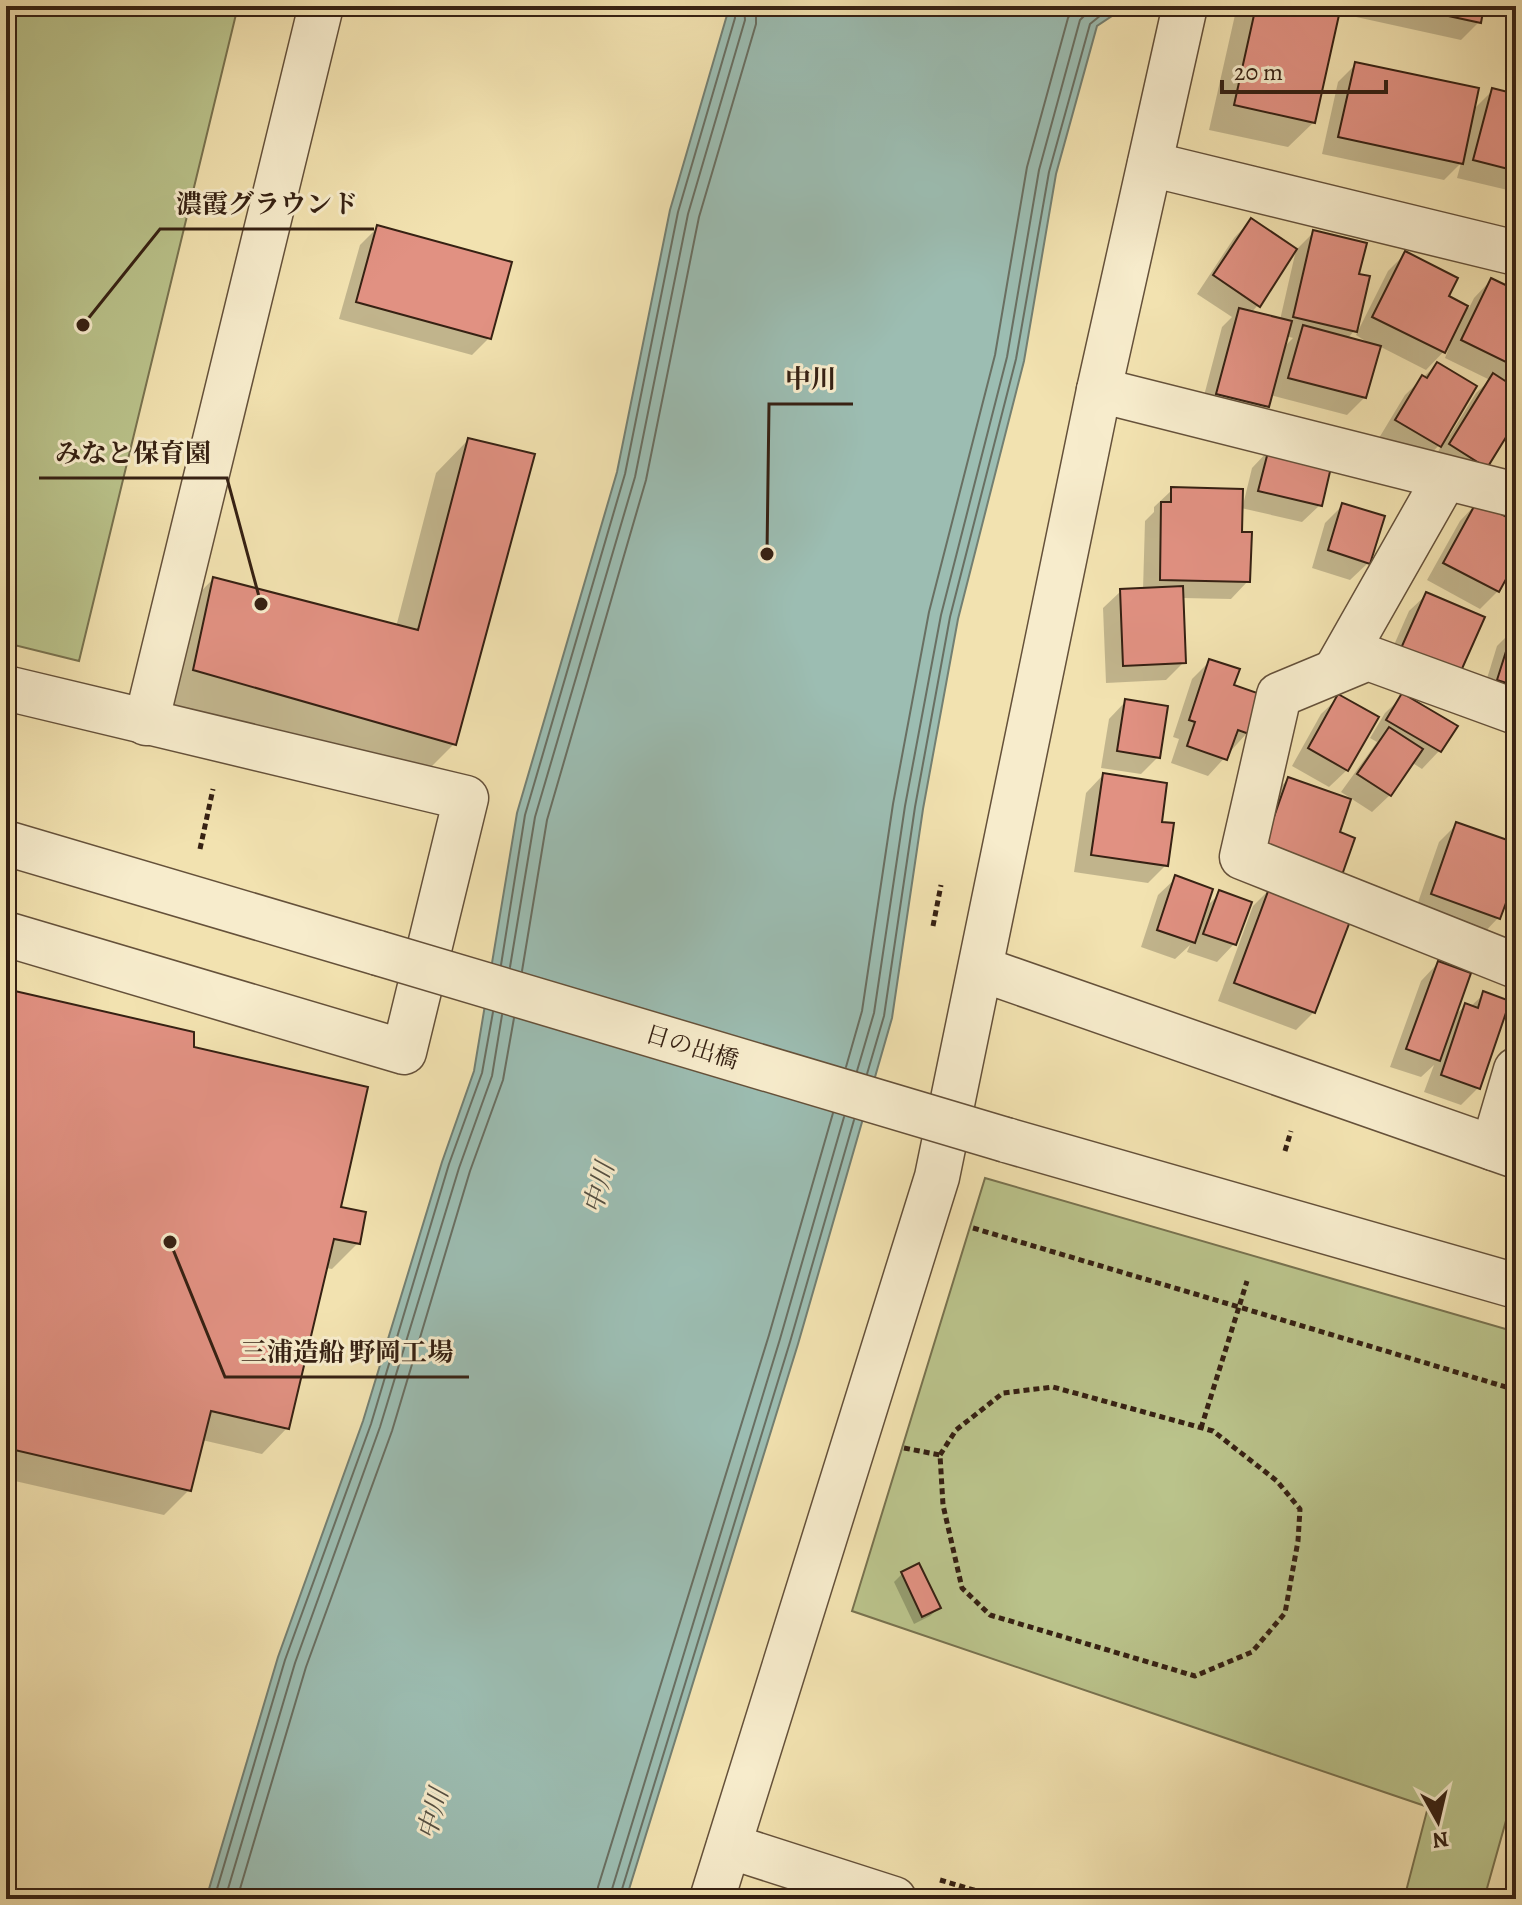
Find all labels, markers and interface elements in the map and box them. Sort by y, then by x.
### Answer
scale bar [1222,44,1386,94]
text: 20 m [1234,56,1283,88]
callout: 濃霞グラウンド [160,179,374,229]
text: 濃霞グラウンド [176,187,358,222]
callout: 中川 [769,354,853,404]
text: 中川 [785,362,837,397]
callout: みなと保育園 [39,428,227,478]
text: みなと保育園 [55,436,211,471]
street label: 日の出橋 [641,1018,743,1076]
water label: 中川 [575,1155,623,1218]
callout: 三浦造船 野岡工場 [225,1327,469,1377]
text: 三浦造船 野岡工場 [241,1335,453,1370]
water label: 中川 [409,1781,457,1844]
north arrow [1398,1781,1478,1861]
text: N [1431,1824,1451,1856]

